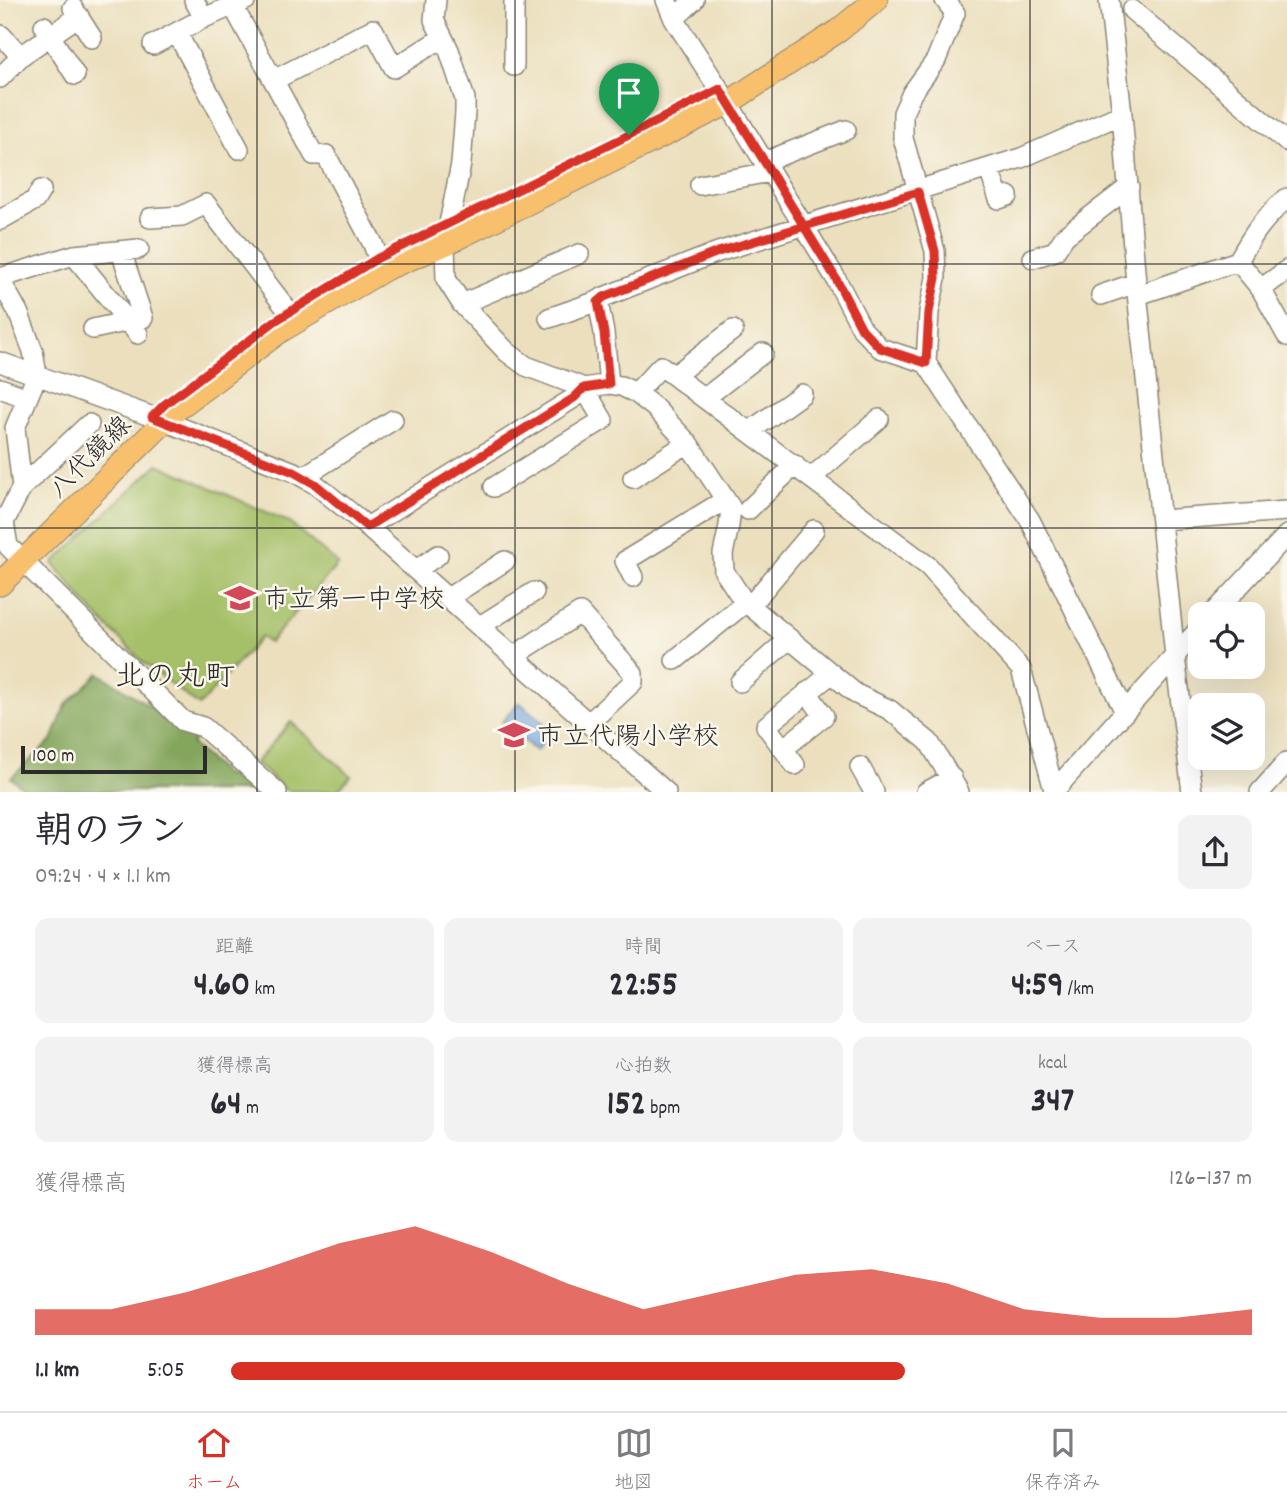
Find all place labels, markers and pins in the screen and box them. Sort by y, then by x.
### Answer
pin [599,63,659,135]
school or university icon: 市立第一中学校 [223,581,257,615]
place label: 市立第一中学校 [263,583,445,620]
school or university icon: 市立代陽小学校 [497,718,531,752]
place label: 市立代陽小学校 [537,720,719,757]

